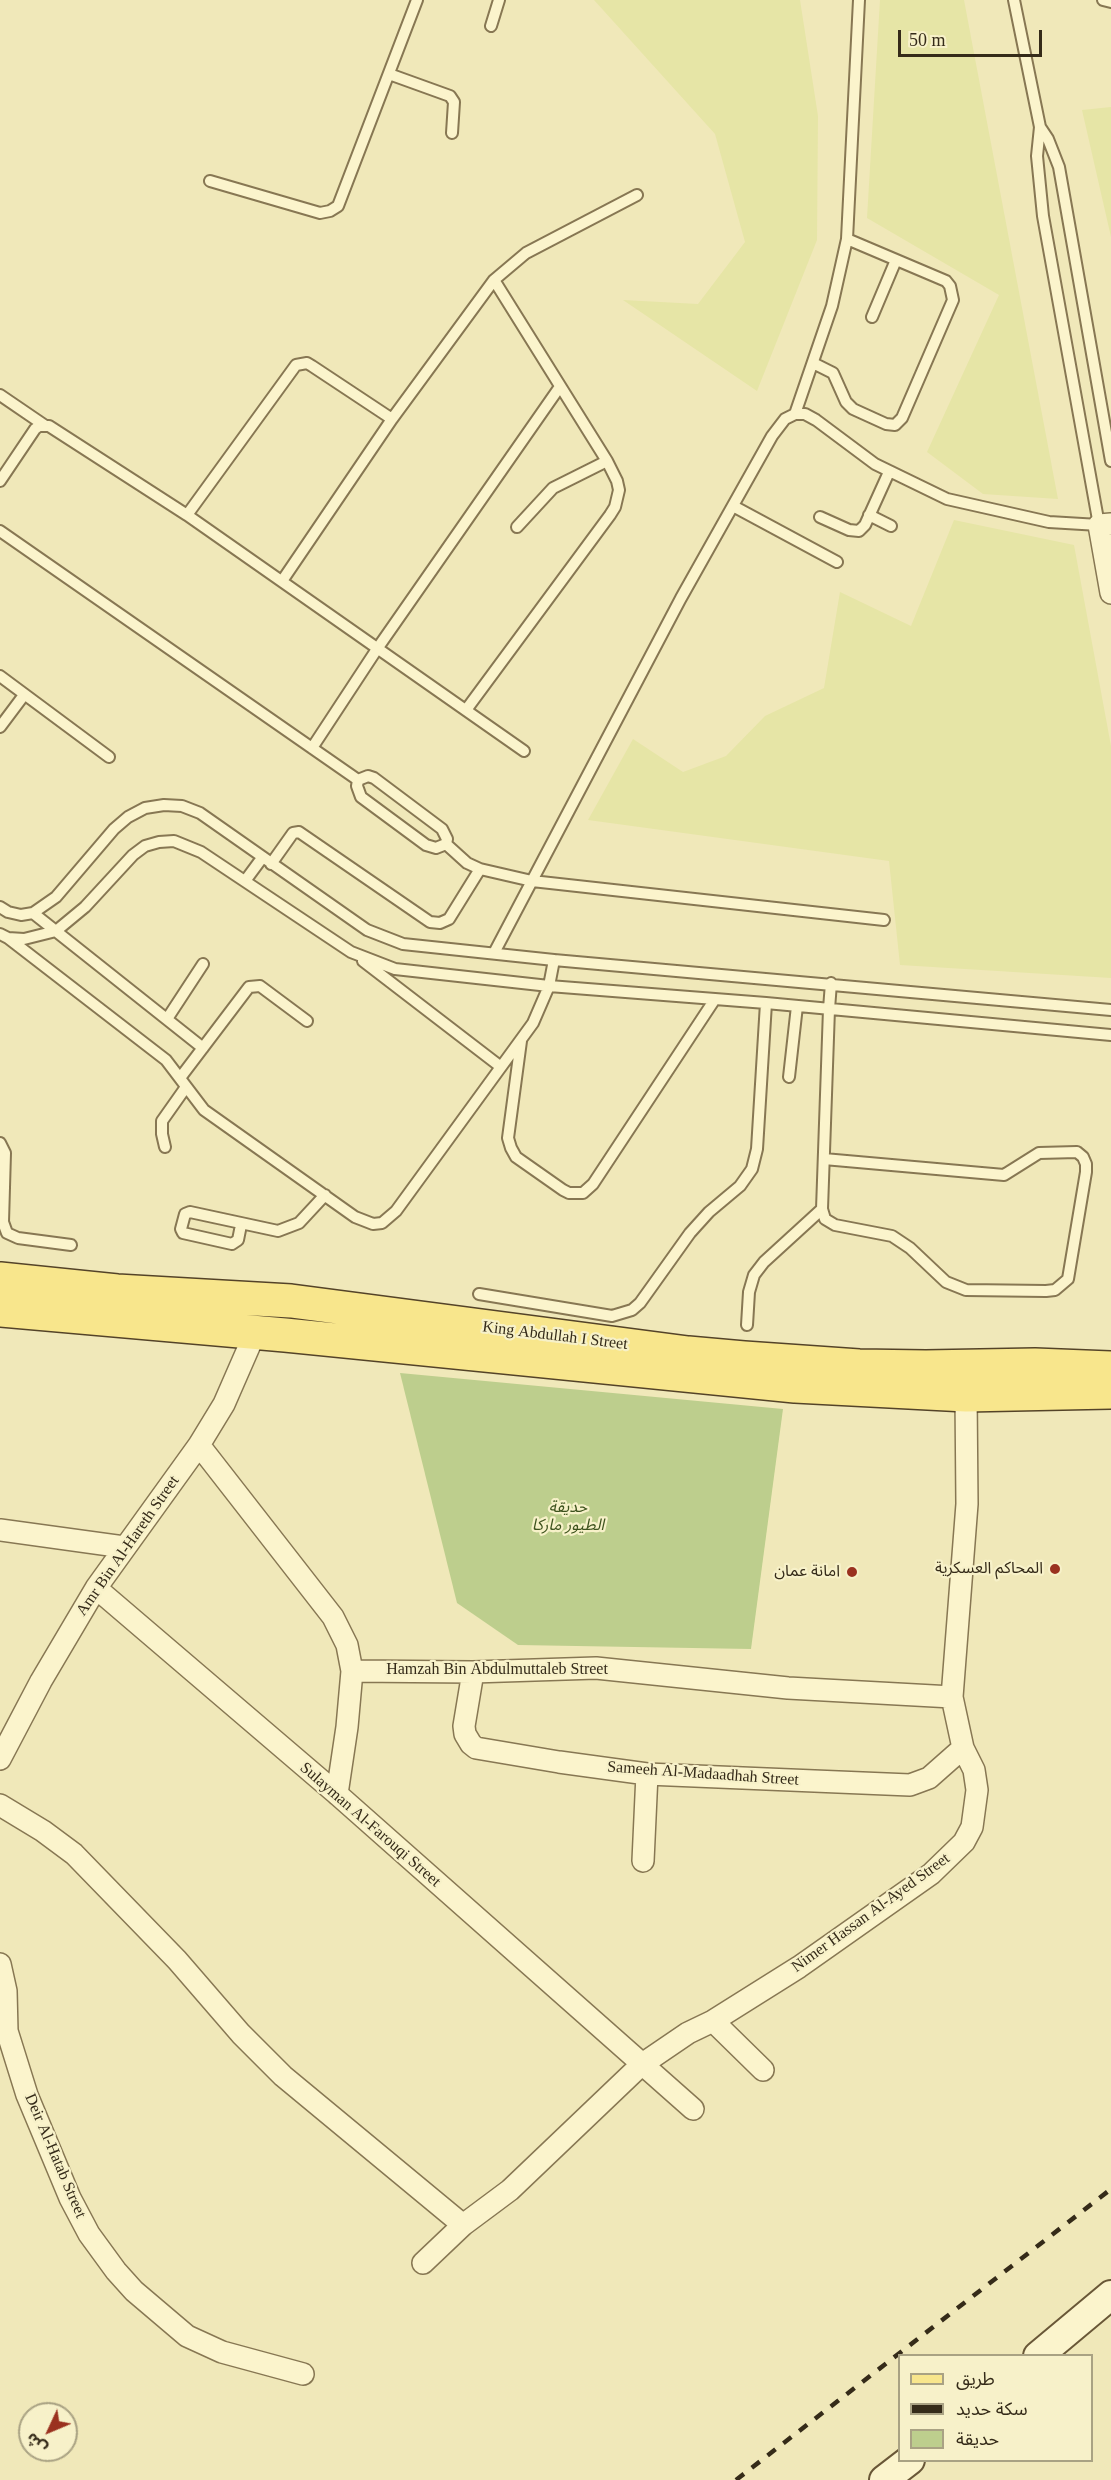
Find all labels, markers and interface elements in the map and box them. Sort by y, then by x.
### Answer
scale bar [901,18,1045,56]
text: 50 m [909,30,946,50]
street label: King Abdullah I Street [481,1318,629,1354]
street label: Amr Bin Al-Hareth Street [72,1472,184,1620]
park label: حديقة الطيور ماركا [532,1498,604,1536]
place label: المحاكم العسكرية [935,1559,1043,1579]
place label: امانة عمان [774,1562,840,1582]
marker: المحاكم العسكرية [1048,1562,1062,1576]
marker: امانة عمان [845,1565,859,1579]
street label: Hamzah Bin Abdulmuttaleb Street [386,1660,608,1680]
street label: Sameeh Al-Madaadhah Street [607,1758,799,1790]
street label: Sulayman Al-Farouqi Street [296,1759,444,1891]
street label: Nimer Hassan Al-Ayed Street [788,1849,954,1977]
street label: Deir Al-Hatab Street [20,2091,90,2221]
legend [898,2354,1093,2462]
text: طريق [956,2369,995,2389]
text: سكة حديد [956,2399,1028,2419]
north arrow [18,2402,78,2462]
text: حديقة [956,2429,999,2449]
text: ش [22,2430,50,2457]

